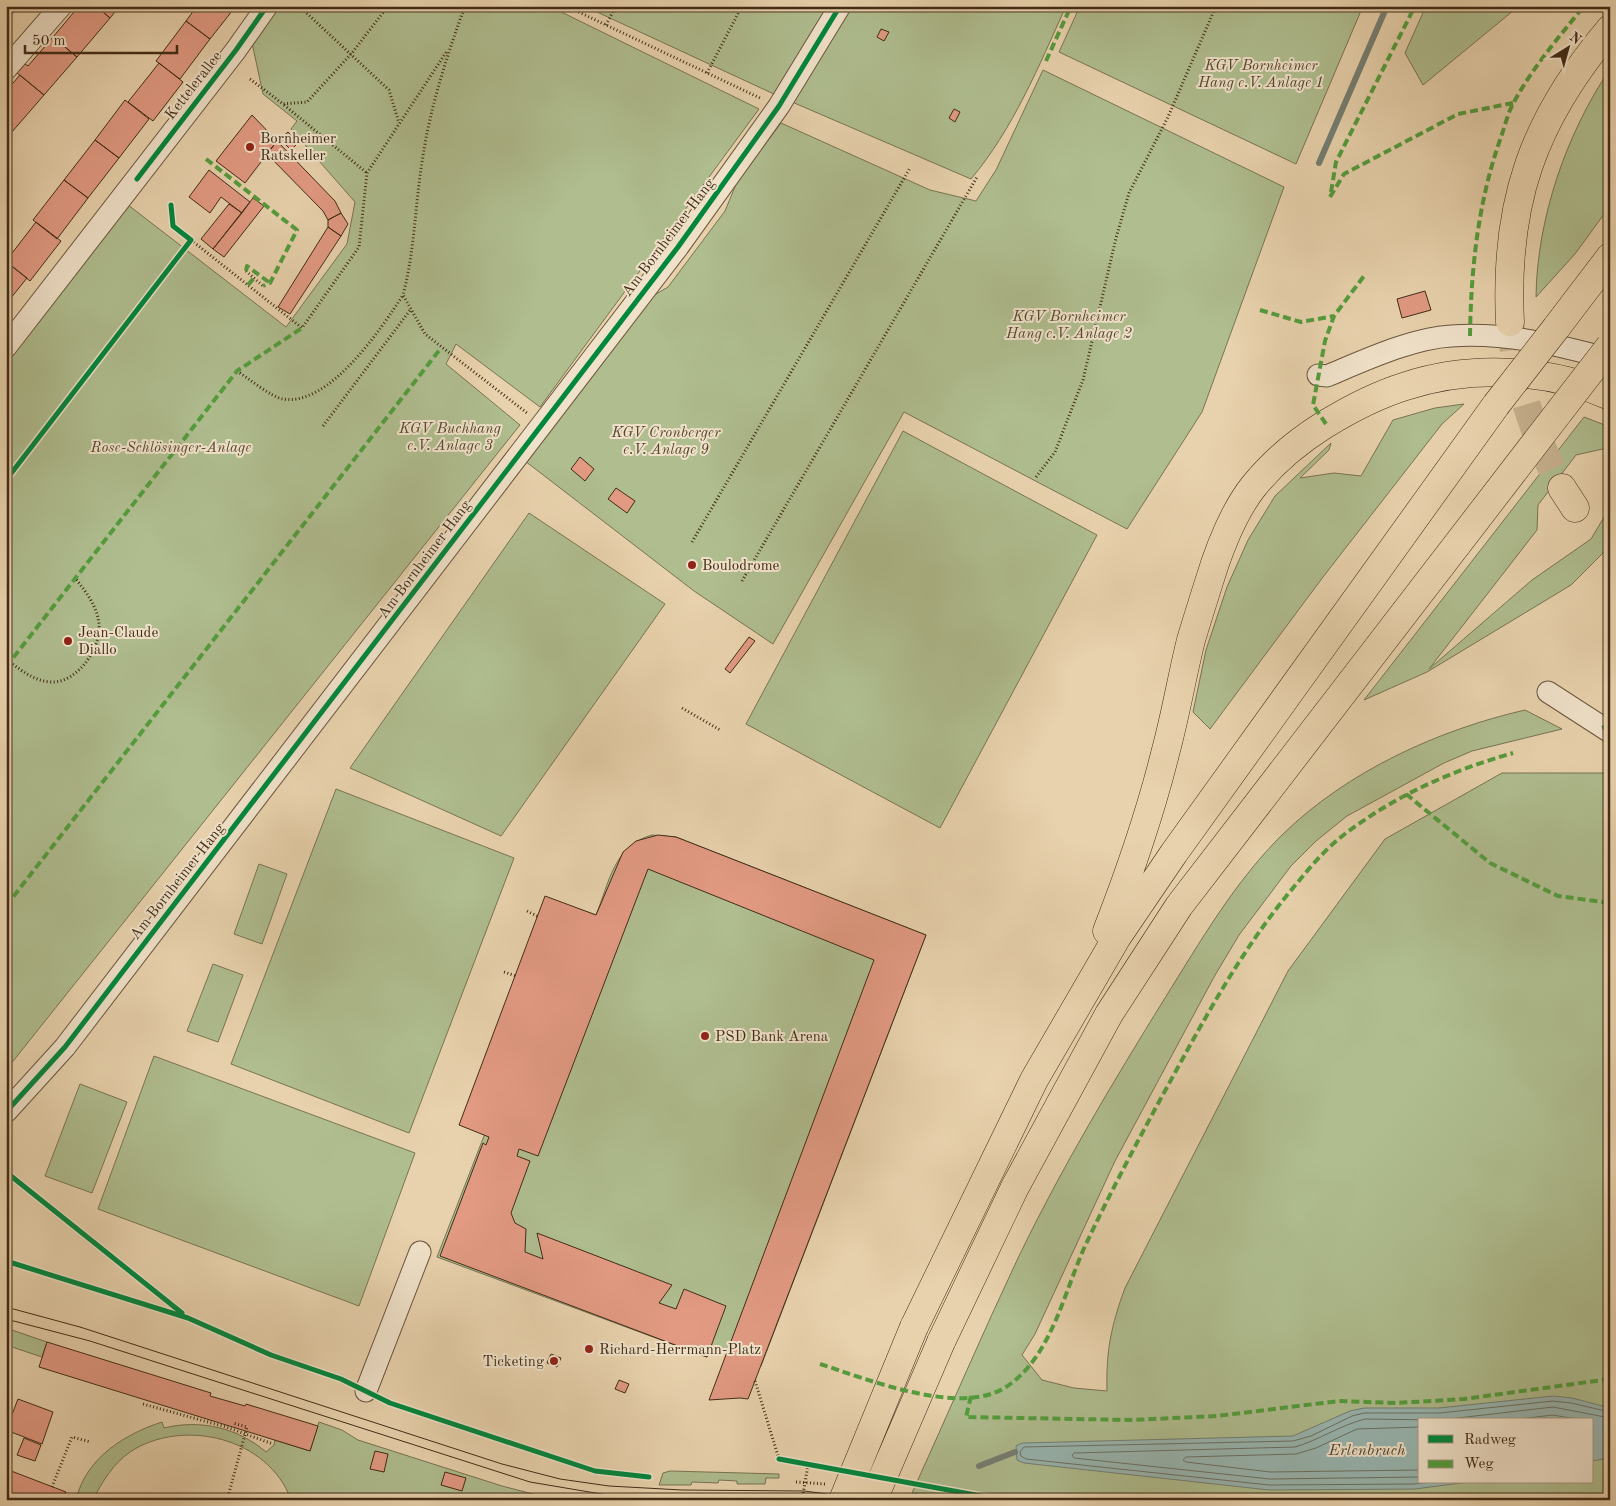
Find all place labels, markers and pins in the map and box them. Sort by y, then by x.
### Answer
place label: Bornheimer Ratskeller [260,132,336,164]
marker: Bornheimer Ratskeller [244,141,256,153]
marker: Boulodrome [686,559,698,571]
place label: Boulodrome [702,559,780,574]
place label: Jean-Claude Diallo [78,626,158,658]
marker: Jean-Claude Diallo [62,635,74,647]
marker: PSD Bank Arena [699,1030,711,1042]
place label: PSD Bank Arena [715,1030,829,1045]
marker: Richard-Herrmann-Platz [583,1343,595,1355]
place label: Richard-Herrmann-Platz [599,1343,761,1358]
place label: Ticketing [482,1355,544,1370]
marker: Ticketing [548,1355,560,1367]

